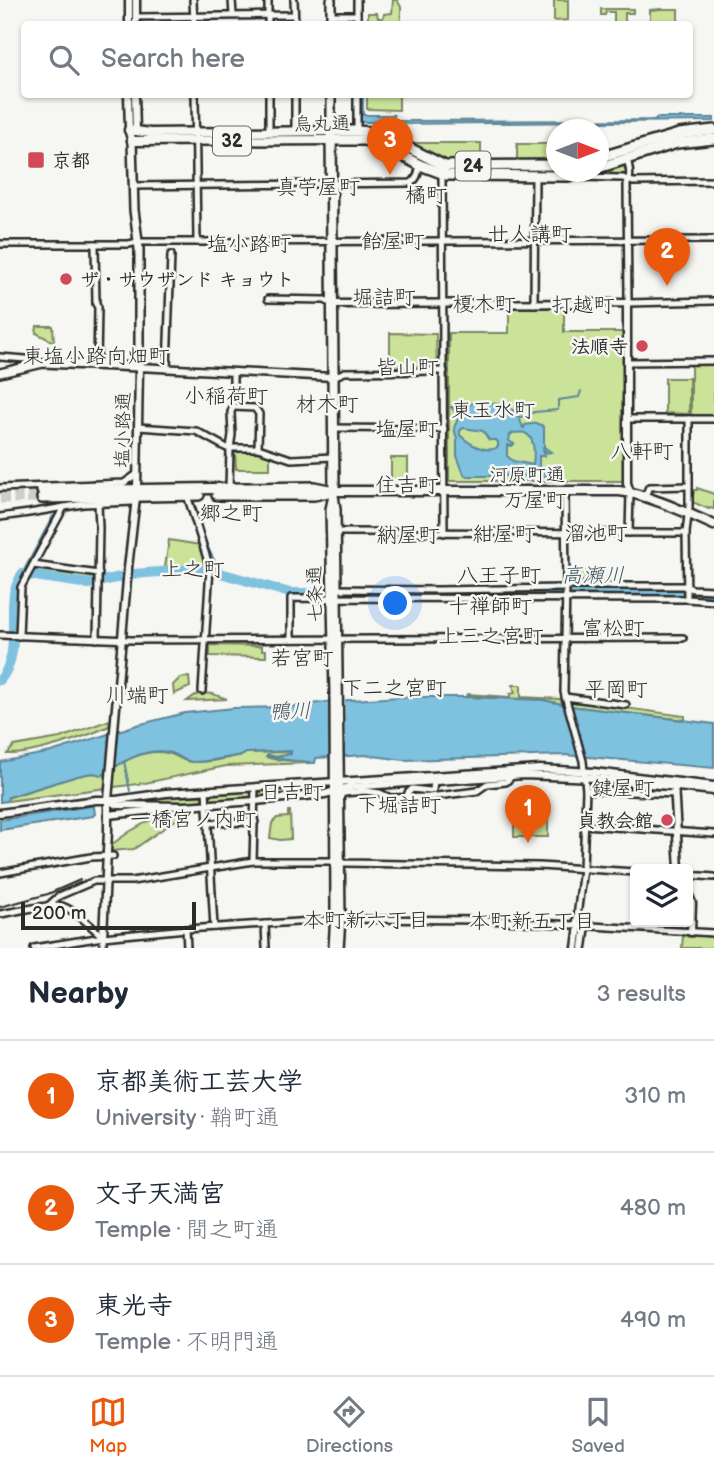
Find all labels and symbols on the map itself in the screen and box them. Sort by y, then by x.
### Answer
street label: 烏丸通 [293,113,351,136]
pin: 3 [367,117,413,175]
north arrow [546,119,609,182]
road number: 32 [213,126,251,156]
marker: 京都 [26,150,46,170]
place label: 京都 [52,150,90,173]
road number: 24 [456,152,490,181]
district label: 真苧屋町 [276,175,360,200]
district label: 橘町 [405,183,447,208]
district label: 廿人講町 [488,222,572,247]
pin: 2 [644,228,690,286]
district label: 飴屋町 [362,229,425,254]
district label: 塩小路町 [207,232,291,257]
place label: ザ・サウザンド キョウト [80,269,295,292]
marker: ザ・サウザンド キョウト [58,271,74,287]
district label: 堀詰町 [353,285,416,310]
district label: 榎木町 [453,292,516,317]
district label: 打越町 [552,293,615,318]
place label: 法順寺 [571,336,628,359]
marker: 法順寺 [634,338,650,354]
district label: 東塩小路向畑町 [23,344,170,369]
district label: 皆山町 [376,355,439,380]
district label: 小稲荷町 [184,384,268,409]
street label: 塩小路通 [111,392,136,468]
district label: 材木町 [296,392,359,417]
district label: 東玉水町 [451,398,535,423]
district label: 塩屋町 [376,417,439,442]
district label: 八軒町 [611,439,674,464]
street label: 河原町通 [489,464,565,487]
district label: 住吉町 [376,473,439,498]
district label: 万屋町 [504,488,567,513]
district label: 郷之町 [200,501,263,526]
district label: 溜池町 [565,521,628,546]
district label: 紺屋町 [473,522,536,547]
district label: 納屋町 [377,523,440,548]
district label: 上之町 [162,557,225,582]
district label: 八王子町 [457,563,541,588]
water label: 高瀬川 [562,563,625,588]
street label: 七条通 [304,565,327,623]
your location [378,586,412,620]
district label: 十禅師町 [448,594,532,619]
district label: 富松町 [582,616,645,641]
district label: 上三之宮町 [439,624,544,649]
district label: 若宮町 [271,646,334,671]
district label: 下二之宮町 [342,676,447,701]
district label: 平岡町 [585,677,648,702]
district label: 川端町 [106,683,169,708]
water label: 鴨川 [269,698,311,725]
district label: 鍵屋町 [592,776,655,801]
district label: 日吉町 [261,780,324,805]
pin: 1 [505,785,551,843]
district label: 下堀詰町 [357,793,441,818]
district label: 一橋宮ノ内町 [130,807,256,832]
place label: 貞教会館 [577,810,653,833]
marker: 貞教会館 [659,812,675,828]
scale bar [21,899,196,931]
district label: 本町新六丁目 [303,908,429,933]
district label: 本町新五丁目 [469,909,595,934]

